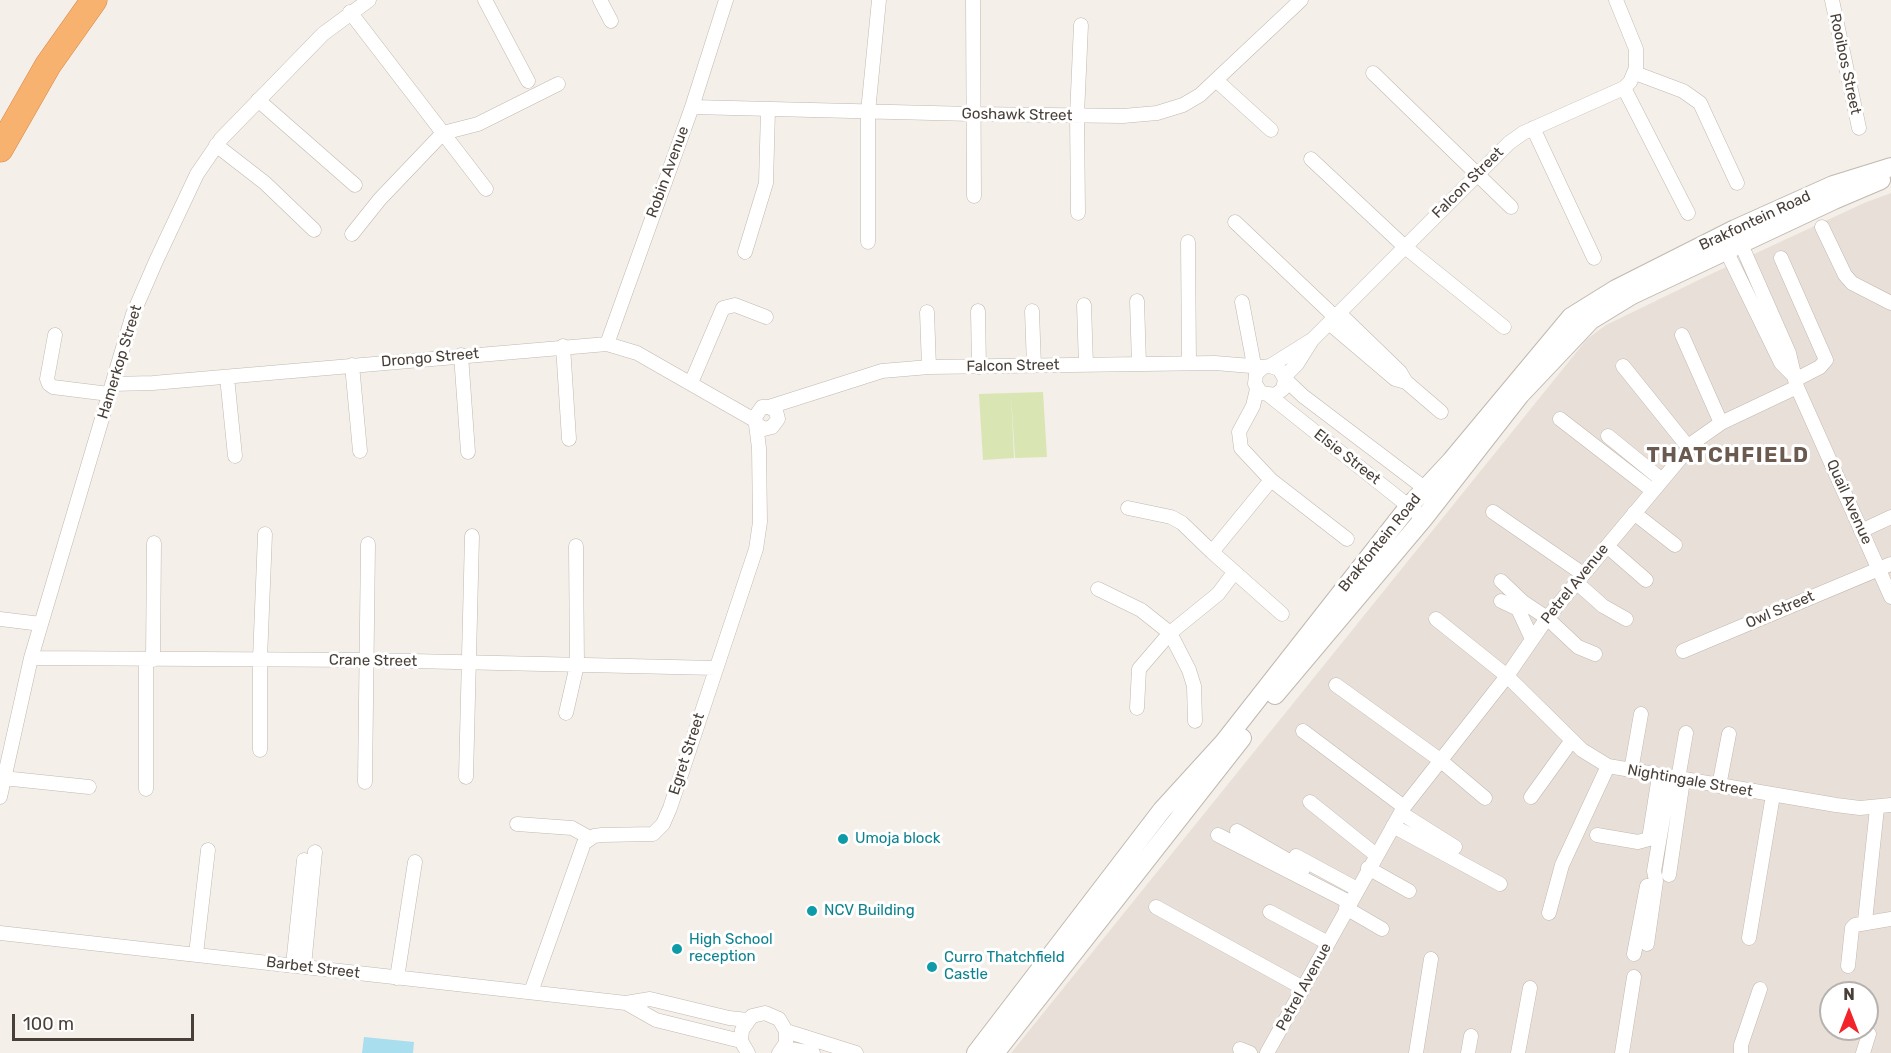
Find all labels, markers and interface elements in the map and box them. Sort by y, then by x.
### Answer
street label: Rooibos Street [1826,12,1864,116]
street label: Goshawk Street [962,105,1072,125]
street label: Robin Avenue [643,124,693,220]
street label: Falcon Street [1429,144,1507,222]
street label: Brakfontein Road [1696,187,1814,255]
street label: Hamerkop Street [94,303,146,421]
street label: Drongo Street [380,345,480,371]
street label: Falcon Street [966,356,1060,376]
street label: Elsie Street [1310,425,1384,489]
district label: THATCHFIELD [1646,443,1810,469]
street label: Quail Avenue [1822,457,1876,547]
street label: Brakfontein Road [1335,490,1425,596]
street label: Petrel Avenue [1537,540,1613,628]
street label: Owl Street [1743,587,1817,633]
street label: Crane Street [329,651,417,671]
street label: Egret Street [665,711,709,797]
street label: Nightingale Street [1626,761,1754,801]
place label: Umoja block [855,830,940,848]
marker: Umoja block [836,832,850,846]
place label: NCV Building [824,902,915,920]
marker: NCV Building [805,904,819,918]
place label: High School reception [689,931,773,966]
street label: Petrel Avenue [1272,940,1336,1034]
marker: High School reception [670,942,684,956]
place label: Curro Thatchfield Castle [944,949,1065,984]
street label: Barbet Street [265,953,361,983]
marker: Curro Thatchfield Castle [925,960,939,974]
north arrow [1819,981,1879,1041]
text: N [1843,985,1855,1004]
scale bar [15,1002,196,1040]
text: 100 m [23,1013,74,1035]

